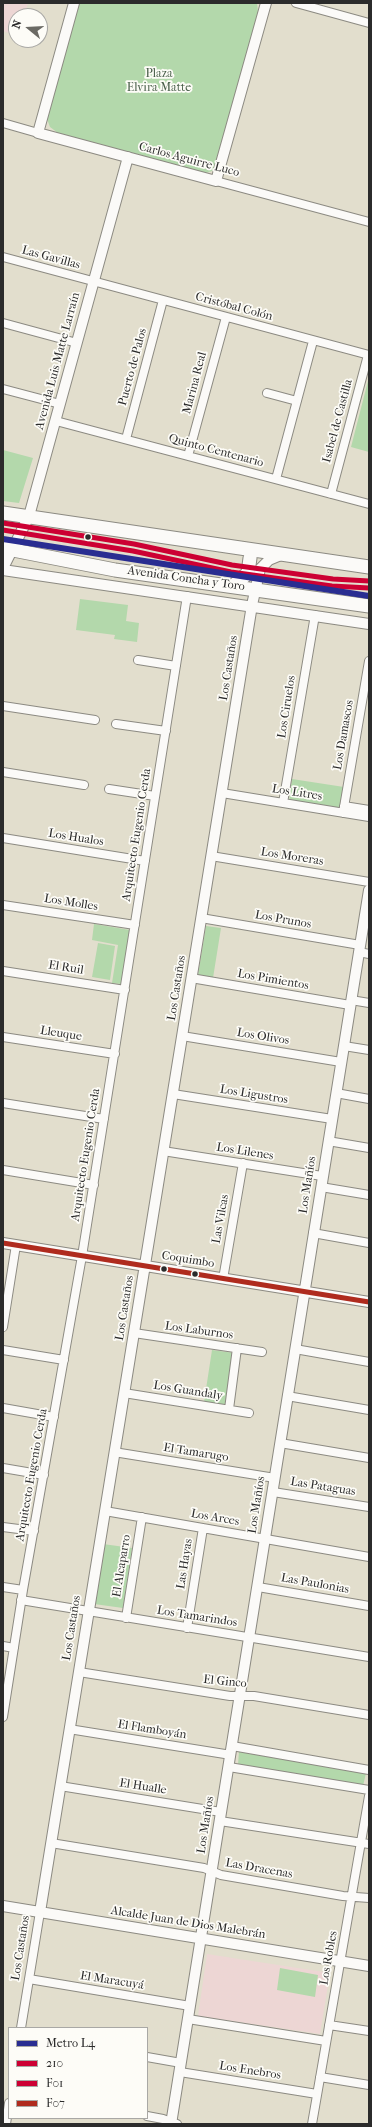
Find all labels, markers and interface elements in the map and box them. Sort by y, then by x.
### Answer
north arrow [8,8,48,48]
text: N [10,18,25,30]
park label: Plaza Elvira Matte [127,67,191,95]
street label: Carlos Aguirre Luco [137,140,241,180]
street label: Las Gavillas [20,243,82,273]
street label: Cristóbal Colón [194,290,274,324]
street label: Avenida Luis Matte Larraín [33,291,83,431]
street label: Puerto de Palos [116,327,150,407]
street label: Marina Real [180,350,210,416]
street label: Isabel de Castilla [320,378,356,464]
street label: Quinto Centenario [167,431,265,471]
unlabelled marker [83,532,93,542]
street label: Avenida Concha y Toro [126,564,246,594]
street label: Los Castaños [217,634,241,702]
street label: Los Ciruelos [275,675,299,739]
street label: Los Damascos [331,699,357,771]
street label: Arquitecto Eugenio Cerda [119,768,155,902]
street label: Los Litres [271,782,323,804]
street label: Los Hualos [47,827,105,849]
street label: Los Moreras [260,845,324,869]
street label: Los Molles [43,892,99,914]
street label: Los Prunos [254,908,312,932]
street label: Los Castaños [165,954,189,1022]
street label: El Ruil [47,958,85,978]
street label: Los Pimientos [236,967,310,993]
street label: Lleuque [39,1024,83,1044]
street label: Los Olivos [236,1026,290,1048]
street label: Los Ligustros [219,1083,289,1107]
street label: Arquitecto Eugenio Cerda [68,1088,104,1222]
street label: Los Lilenes [215,1140,275,1164]
street label: Los Mañíos [296,1155,320,1215]
street label: Las Vilcas [210,1193,232,1245]
street label: Coquimbo [161,1249,215,1271]
unlabelled marker [159,1264,169,1274]
unlabelled marker [190,1269,200,1279]
street label: Los Castaños [113,1274,137,1342]
street label: Los Laburnos [164,1319,234,1343]
street label: Los Guandaly [152,1378,224,1404]
street label: Arquitecto Eugenio Cerda [13,1408,51,1542]
street label: El Tamarugo [162,1441,230,1465]
street label: Los Mañíos [245,1475,269,1535]
street label: Las Pataguas [289,1475,357,1499]
street label: Los Arces [190,1507,240,1529]
street label: El Alcaparro [110,1534,134,1598]
street label: Las Hayas [174,1538,196,1590]
street label: Las Paulonias [280,1571,350,1597]
street label: Los Castaños [60,1594,84,1662]
street label: Los Tamarindos [156,1604,238,1630]
street label: El Ginco [203,1673,247,1691]
street label: El Flamboyán [117,1717,187,1743]
street label: El Hualle [118,1776,168,1798]
street label: Los Mañíos [194,1795,218,1855]
street label: Las Dracenas [224,1856,294,1882]
street label: Alcalde Juan de Dios Malebrán [110,1904,266,1942]
street label: Los Castaños [9,1914,33,1982]
street label: Los Robles [317,1930,341,1986]
street label: El Maracuyá [79,1969,145,1993]
legend [8,2027,148,2119]
text: Metro L4 [46,2036,95,2050]
text: 210 [46,2056,63,2070]
street label: Los Enebros [218,2059,282,2083]
text: F01 [46,2076,63,2090]
text: F07 [46,2096,65,2110]

